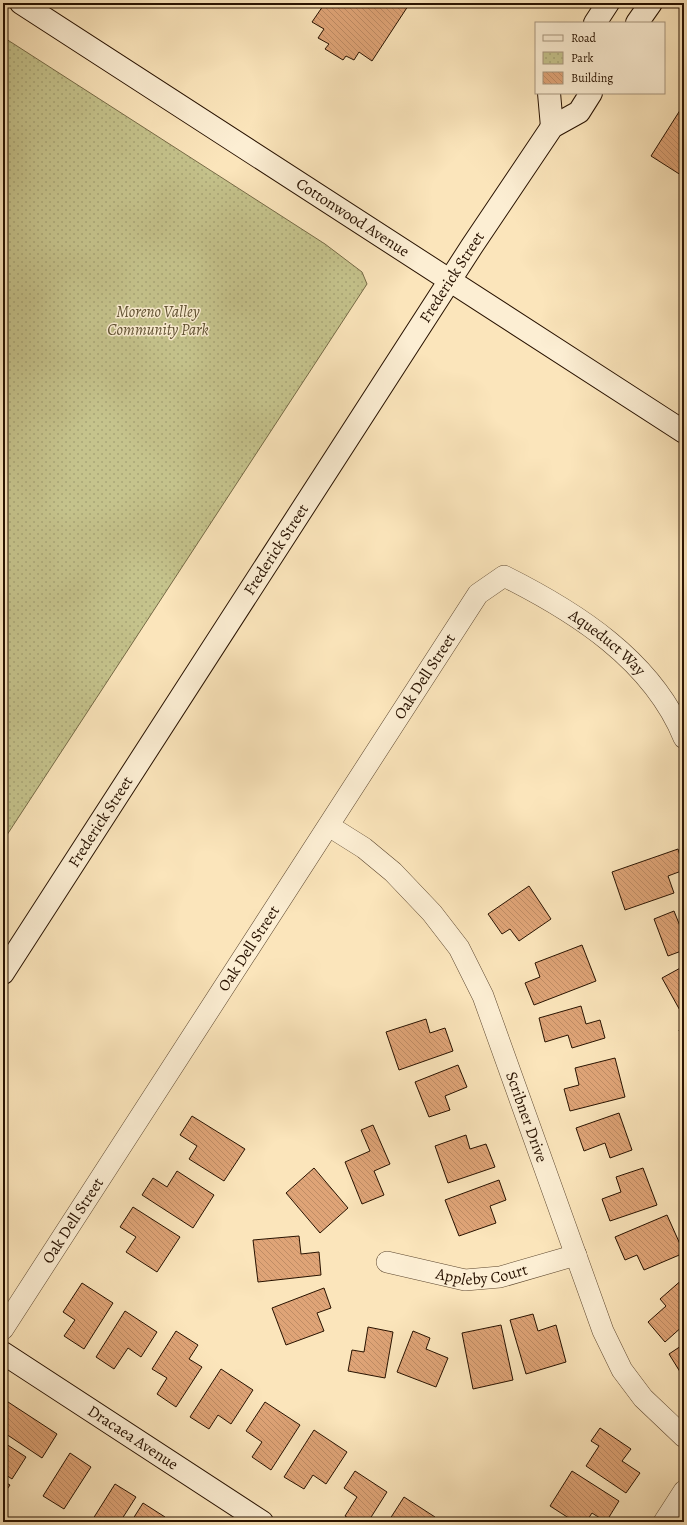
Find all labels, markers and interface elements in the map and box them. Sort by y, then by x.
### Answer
legend [535,22,665,94]
text: Road [571,30,597,46]
text: Park [571,50,594,66]
text: Building [571,70,613,86]
street label: Cottonwood Avenue [292,173,414,262]
street label: Frederick Street [414,227,490,327]
park label: Moreno Valley Community Park [107,301,209,341]
street label: Frederick Street [239,500,314,599]
street label: Aqueduct Way [564,604,651,681]
street label: Oak Dell Street [389,629,461,724]
street label: Frederick Street [63,772,138,872]
street label: Oak Dell Street [213,901,285,996]
street label: Scribner Drive [500,1069,553,1165]
street label: Oak Dell Street [37,1173,109,1268]
street label: Appleby Court [433,1259,530,1291]
street label: Dracaea Avenue [83,1400,182,1475]

